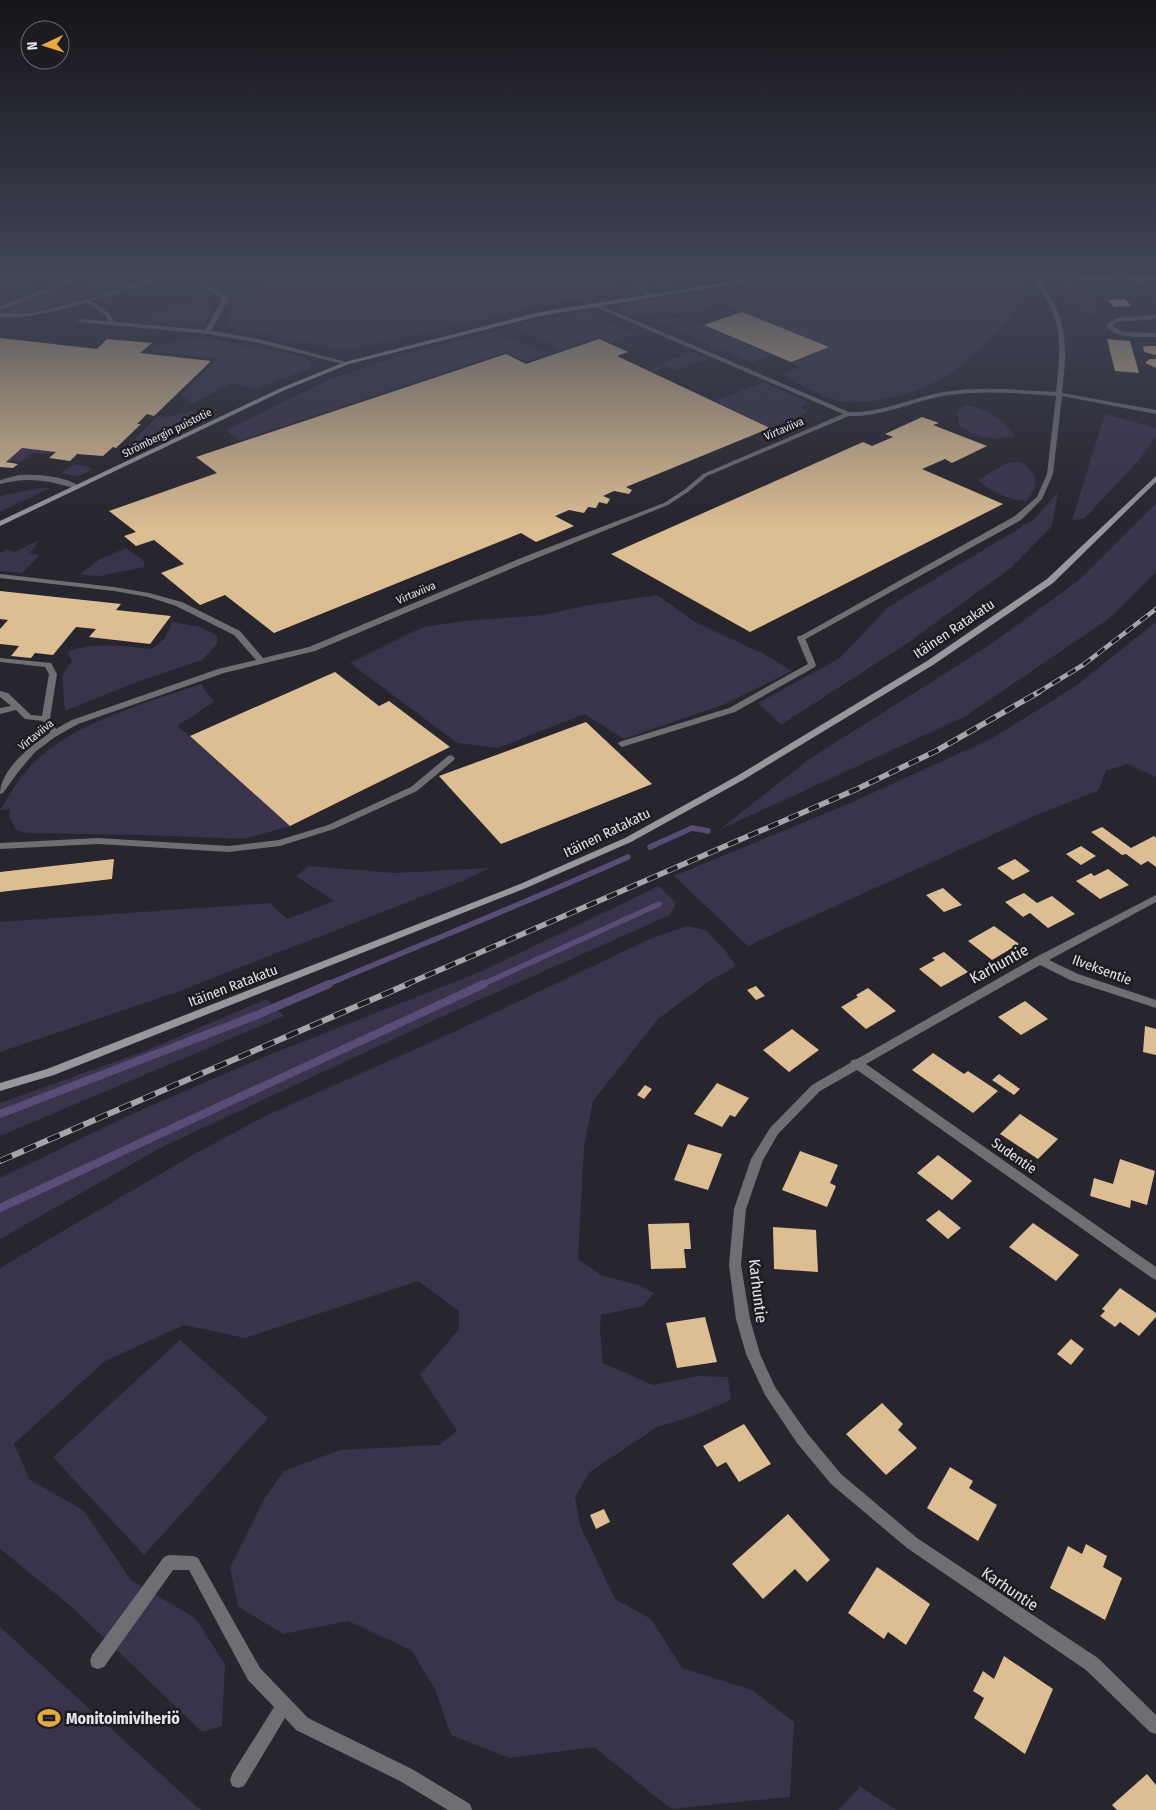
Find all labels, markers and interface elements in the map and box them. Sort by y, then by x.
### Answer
north arrow [20,20,70,70]
text: N [24,41,41,51]
street label: Strömbergin puistotie [120,406,214,460]
street label: Virtaviiva [762,415,806,443]
street label: Virtaviiva [394,579,438,607]
street label: Itäinen Ratakatu [910,596,998,662]
street label: Virtaviiva [16,717,56,753]
street label: Itäinen Ratakatu [561,805,653,861]
street label: Karhuntie [966,940,1032,988]
street label: Ilveksentie [1070,951,1134,989]
street label: Itäinen Ratakatu [186,961,280,1011]
street label: Sudentie [988,1134,1040,1178]
street label: Karhuntie [745,1258,771,1324]
street label: Karhuntie [978,1563,1042,1615]
sports icon: Monitoimiviheriö [36,1705,62,1731]
place label: Monitoimiviheriö [66,1709,180,1728]

